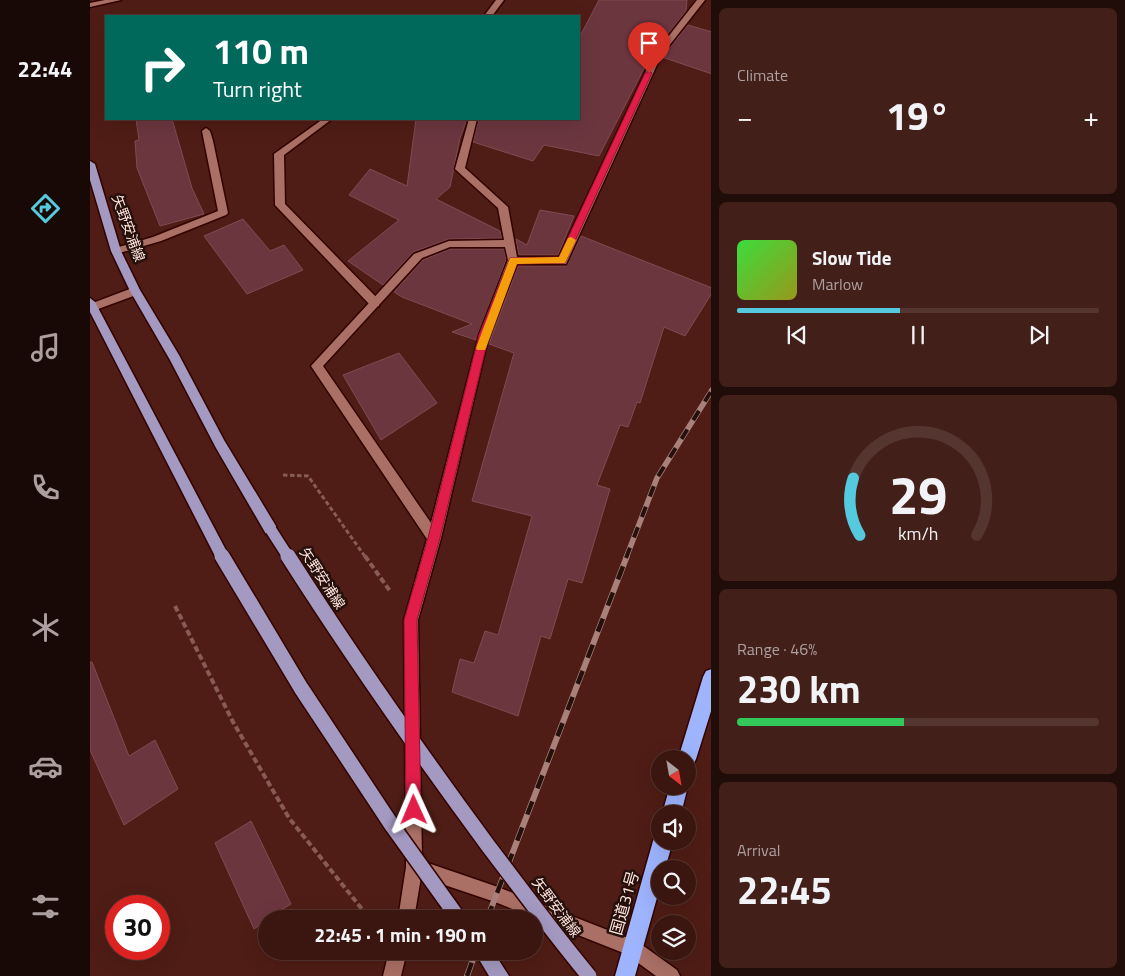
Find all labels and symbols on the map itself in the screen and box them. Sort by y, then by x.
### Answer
pin [628,22,670,73]
street label: 矢野安浦線 [107,192,151,264]
street label: 矢野安浦線 [295,543,351,613]
north arrow [651,750,696,795]
position arrow [387,783,439,835]
street label: 国道31号 [603,868,645,938]
street label: 矢野安浦線 [528,873,586,941]
speed limit sign: 30 [105,895,170,960]

